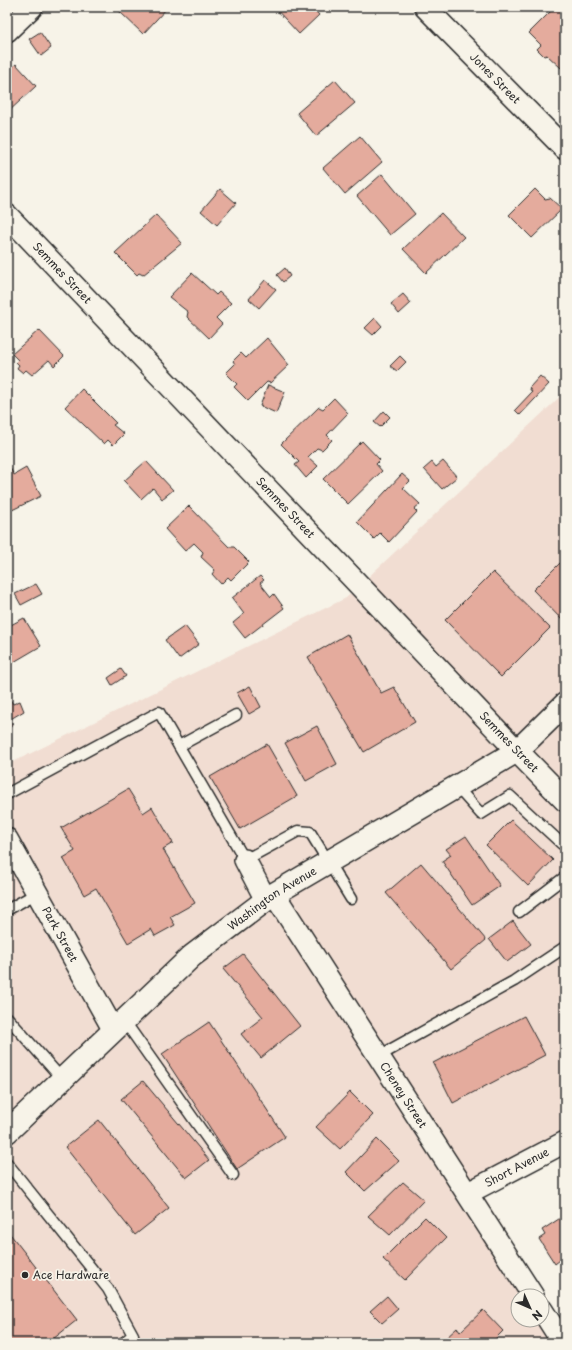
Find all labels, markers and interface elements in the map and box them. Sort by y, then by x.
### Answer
street label: Jones Street [466,48,525,108]
street label: Semmes Street [29,238,96,308]
street label: Semmes Street [252,473,320,542]
street label: Semmes Street [476,707,543,776]
street label: Washington Avenue [224,862,319,934]
street label: Park Street [38,903,83,965]
street label: Cheney Street [376,1058,432,1132]
street label: Short Avenue [481,1143,552,1191]
place label: Ace Hardware [33,1266,109,1283]
marker: Ace Hardware [20,1270,30,1280]
north arrow [510,1288,550,1328]
text: N [528,1306,547,1325]

